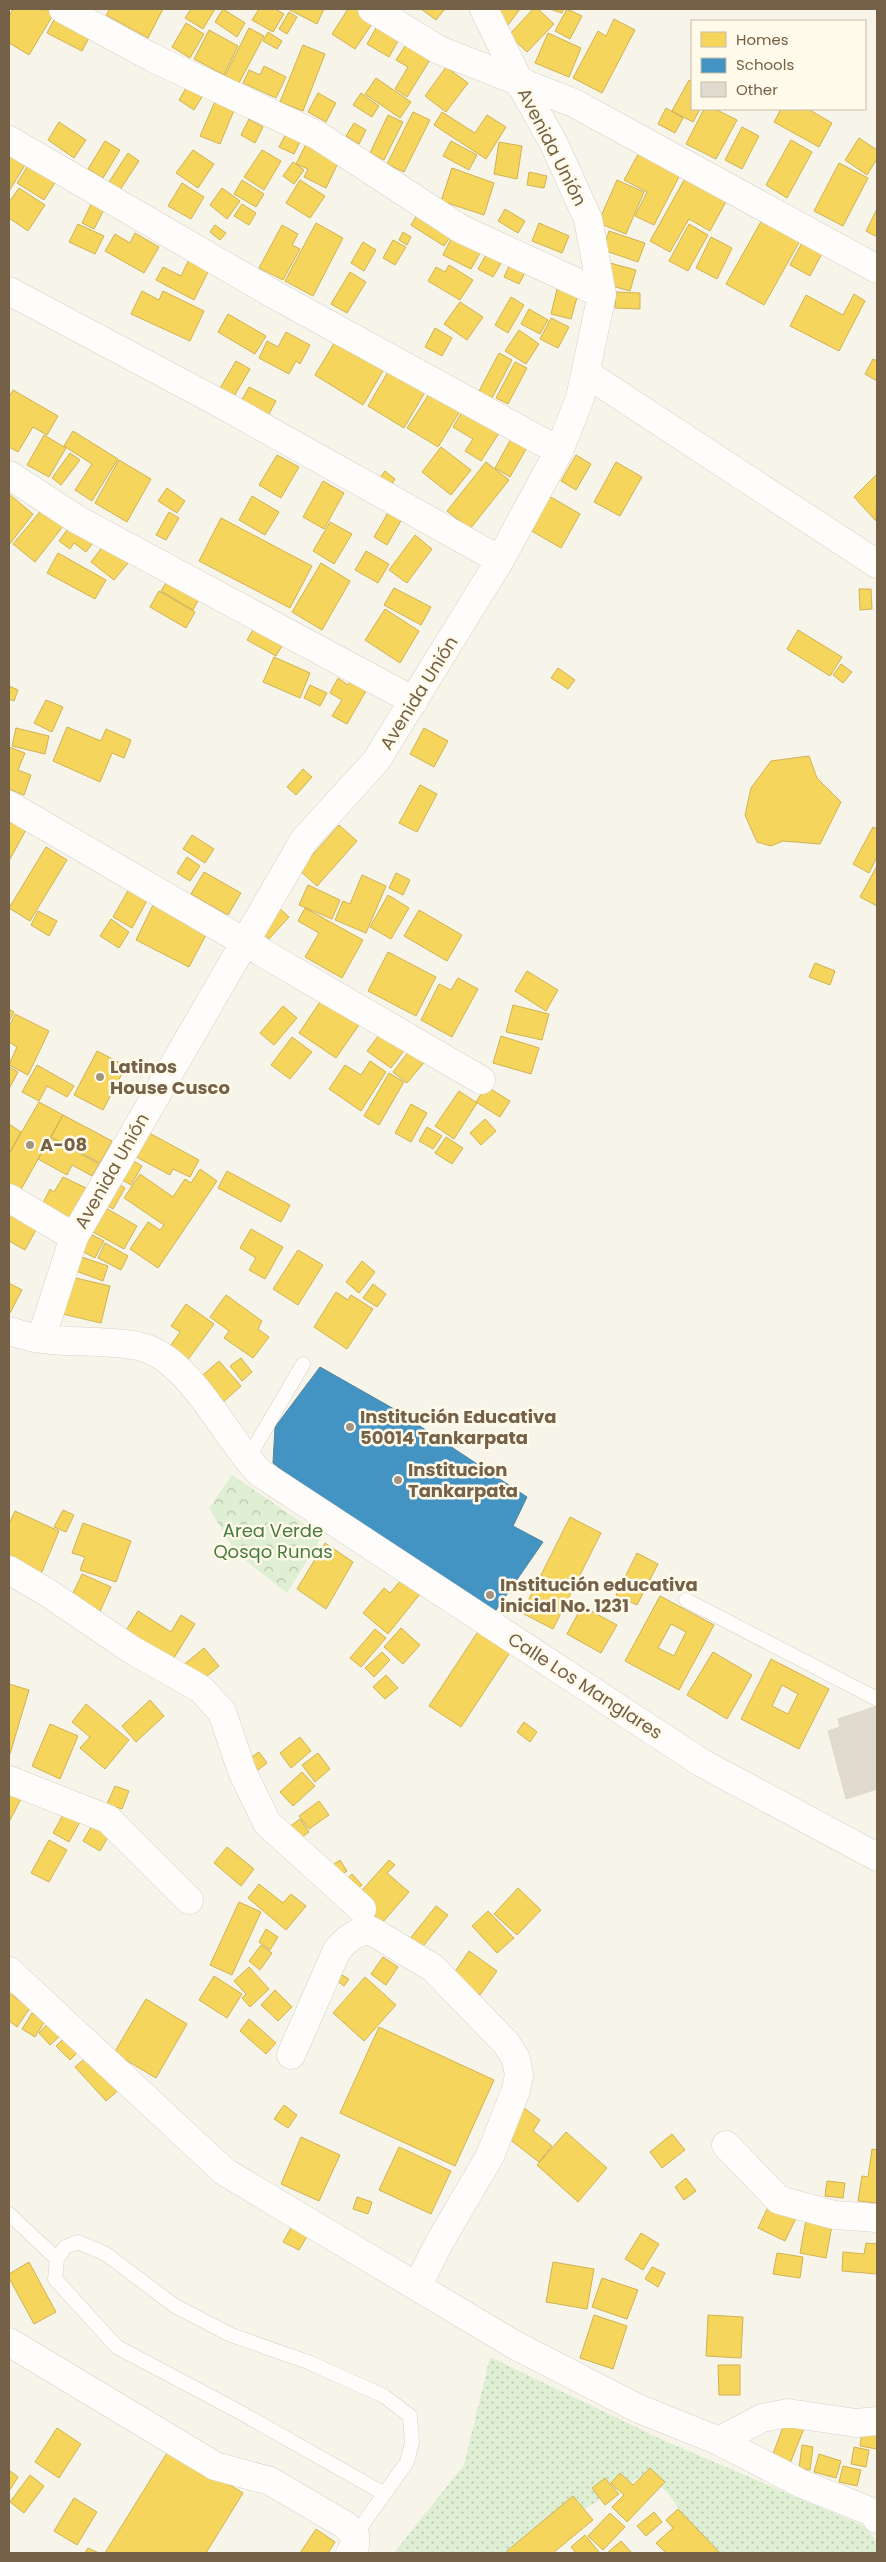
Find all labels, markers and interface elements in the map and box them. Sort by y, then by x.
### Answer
legend [691,20,866,110]
text: Homes [736,29,789,50]
text: Schools [736,54,794,75]
text: Other [736,79,778,100]
street label: Avenida Unión [512,83,593,210]
street label: Avenida Unión [374,631,464,754]
place label: Latinos House Cusco [110,1054,230,1100]
marker: Latinos House Cusco [94,1071,106,1083]
street label: Avenida Unión [68,1108,155,1233]
place label: A-08 [40,1132,87,1157]
marker: A-08 [24,1139,36,1151]
place label: Institución Educativa 50014 Tankarpata [360,1404,556,1450]
marker: Institución Educativa 50014 Tankarpata [344,1421,356,1433]
place label: Institucion Tankarpata [408,1457,518,1503]
marker: Institucion Tankarpata [392,1474,404,1486]
park label: Area Verde Qosqo Runas [213,1518,333,1564]
place label: Institución educativa inicial No. 1231 [500,1572,698,1618]
marker: Institución educativa inicial No. 1231 [484,1589,496,1601]
street label: Calle Los Manglares [503,1626,667,1745]

